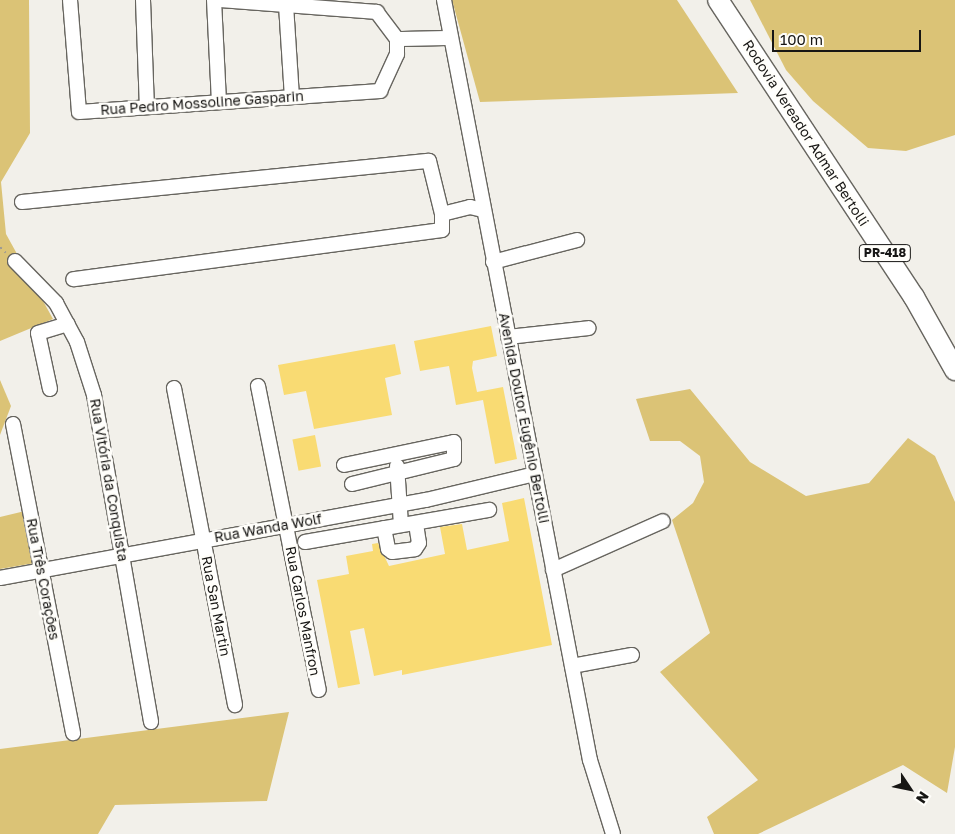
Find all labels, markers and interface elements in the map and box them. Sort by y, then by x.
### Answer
scale bar [775,20,924,52]
text: 100 m [780,30,823,48]
street label: Rodovia Vereador Admar Bertolli [739,37,873,229]
street label: Rua Pedro Mossoline Gasparin [100,88,304,118]
road number: PR-418 [859,244,911,262]
street label: Avenida Doutor Eugênio Bertolli [495,311,553,525]
street label: Rua Vitória da Conquista [86,397,132,563]
street label: Rua Wanda Wolf [213,510,323,546]
street label: Rua Três Corações [23,517,63,641]
street label: Rua Carlos Manfron [282,545,324,677]
street label: Rua San Martin [198,554,234,658]
north arrow [885,764,935,814]
text: N [913,788,933,807]

